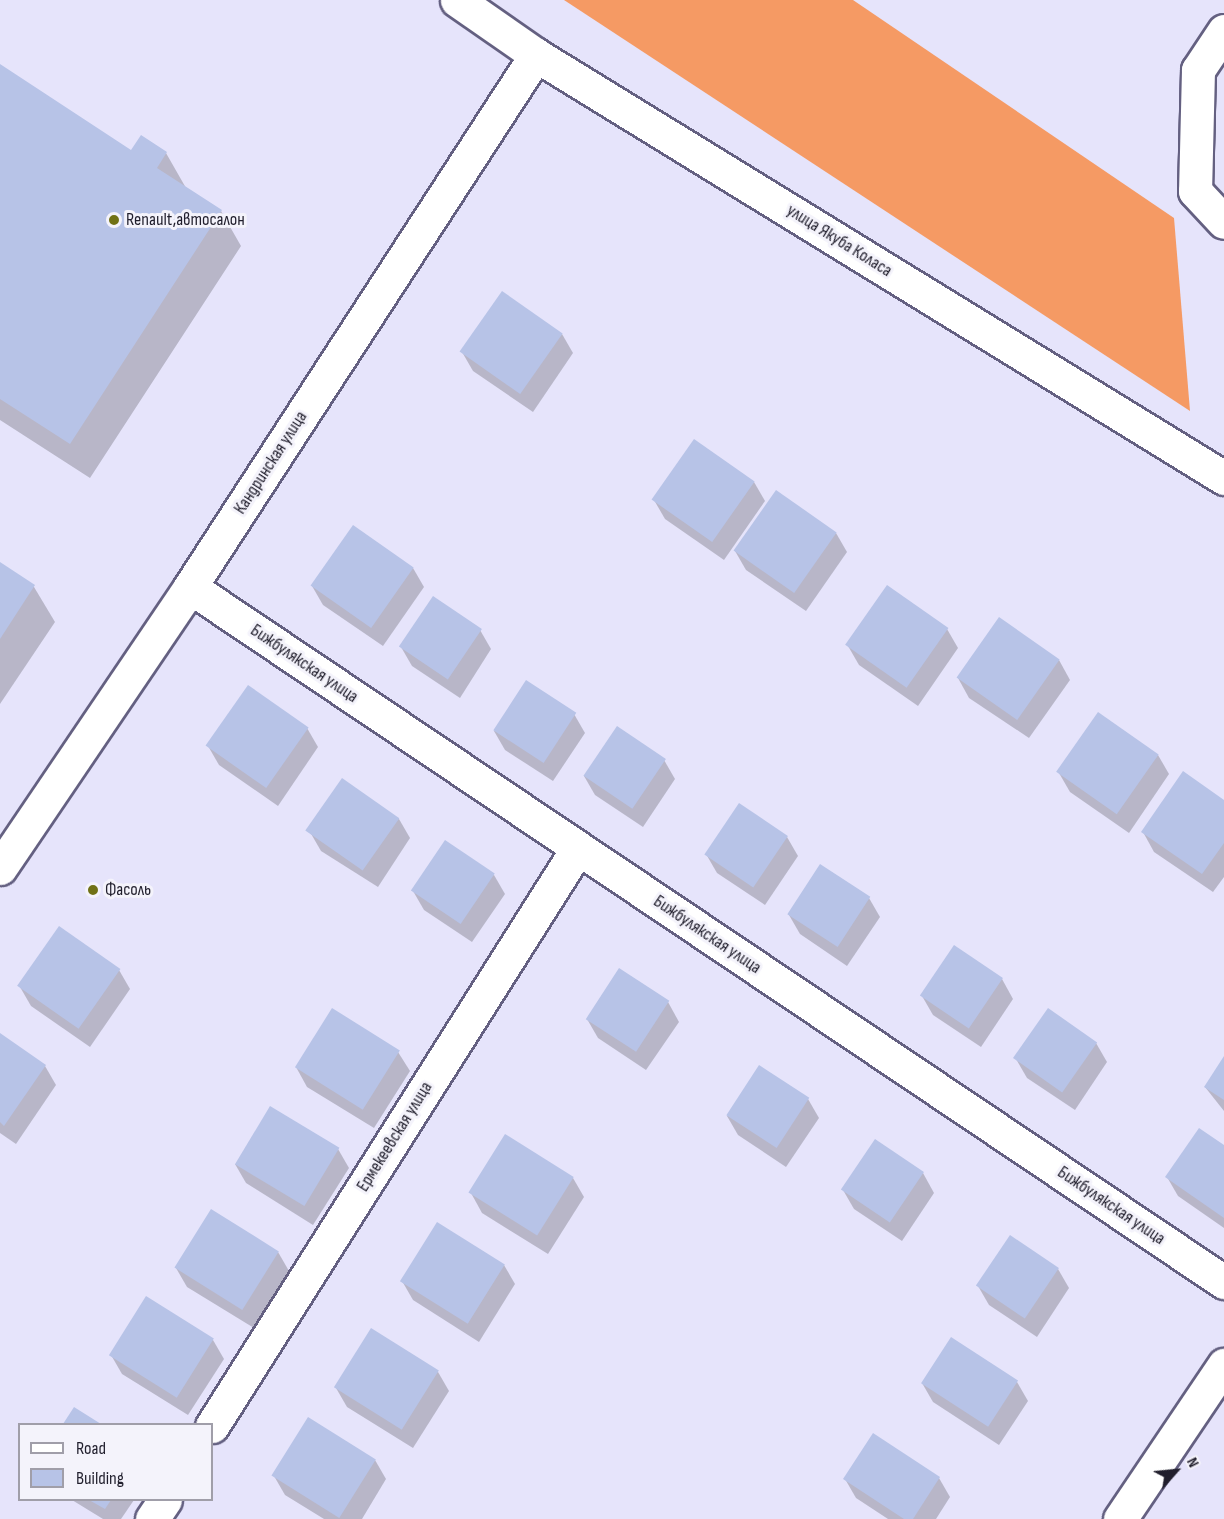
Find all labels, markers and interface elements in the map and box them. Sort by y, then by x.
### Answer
street label: улица Якуба Коласа [782,200,896,282]
place label: Renault,автосалон [126,209,245,231]
marker: Renault,автосалон [107,213,121,227]
street label: Кандринская улица [230,407,312,519]
street label: Бижбулякская улица [246,620,362,708]
place label: Фасоль [105,879,151,901]
marker: Фасоль [86,883,100,897]
street label: Бижбулякская улица [649,891,765,979]
street label: Ермекеевская улица [353,1078,437,1196]
street label: Бижбулякская улица [1053,1162,1169,1250]
legend [18,1423,213,1501]
text: Road [76,1438,106,1459]
north arrow [1146,1441,1206,1501]
text: N [1182,1454,1203,1471]
text: Building [76,1468,124,1489]

